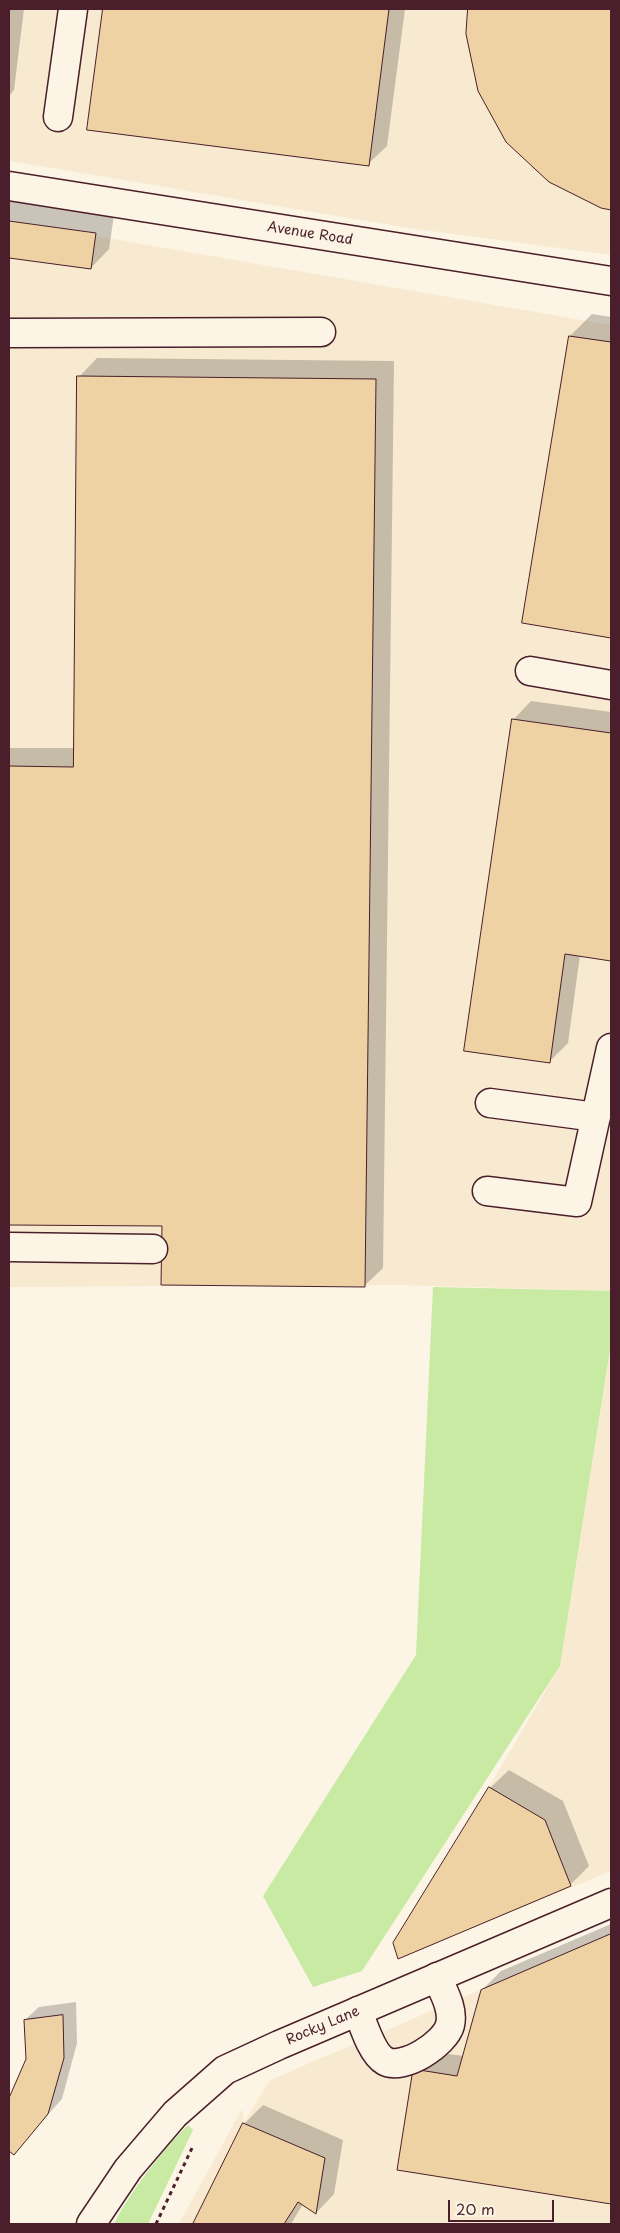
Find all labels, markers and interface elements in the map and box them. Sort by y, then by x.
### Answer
street label: Avenue Road [266,219,354,249]
street label: Rocky Lane [284,2003,362,2049]
scale bar [450,2190,556,2222]
text: 20 m [456,2197,495,2220]

